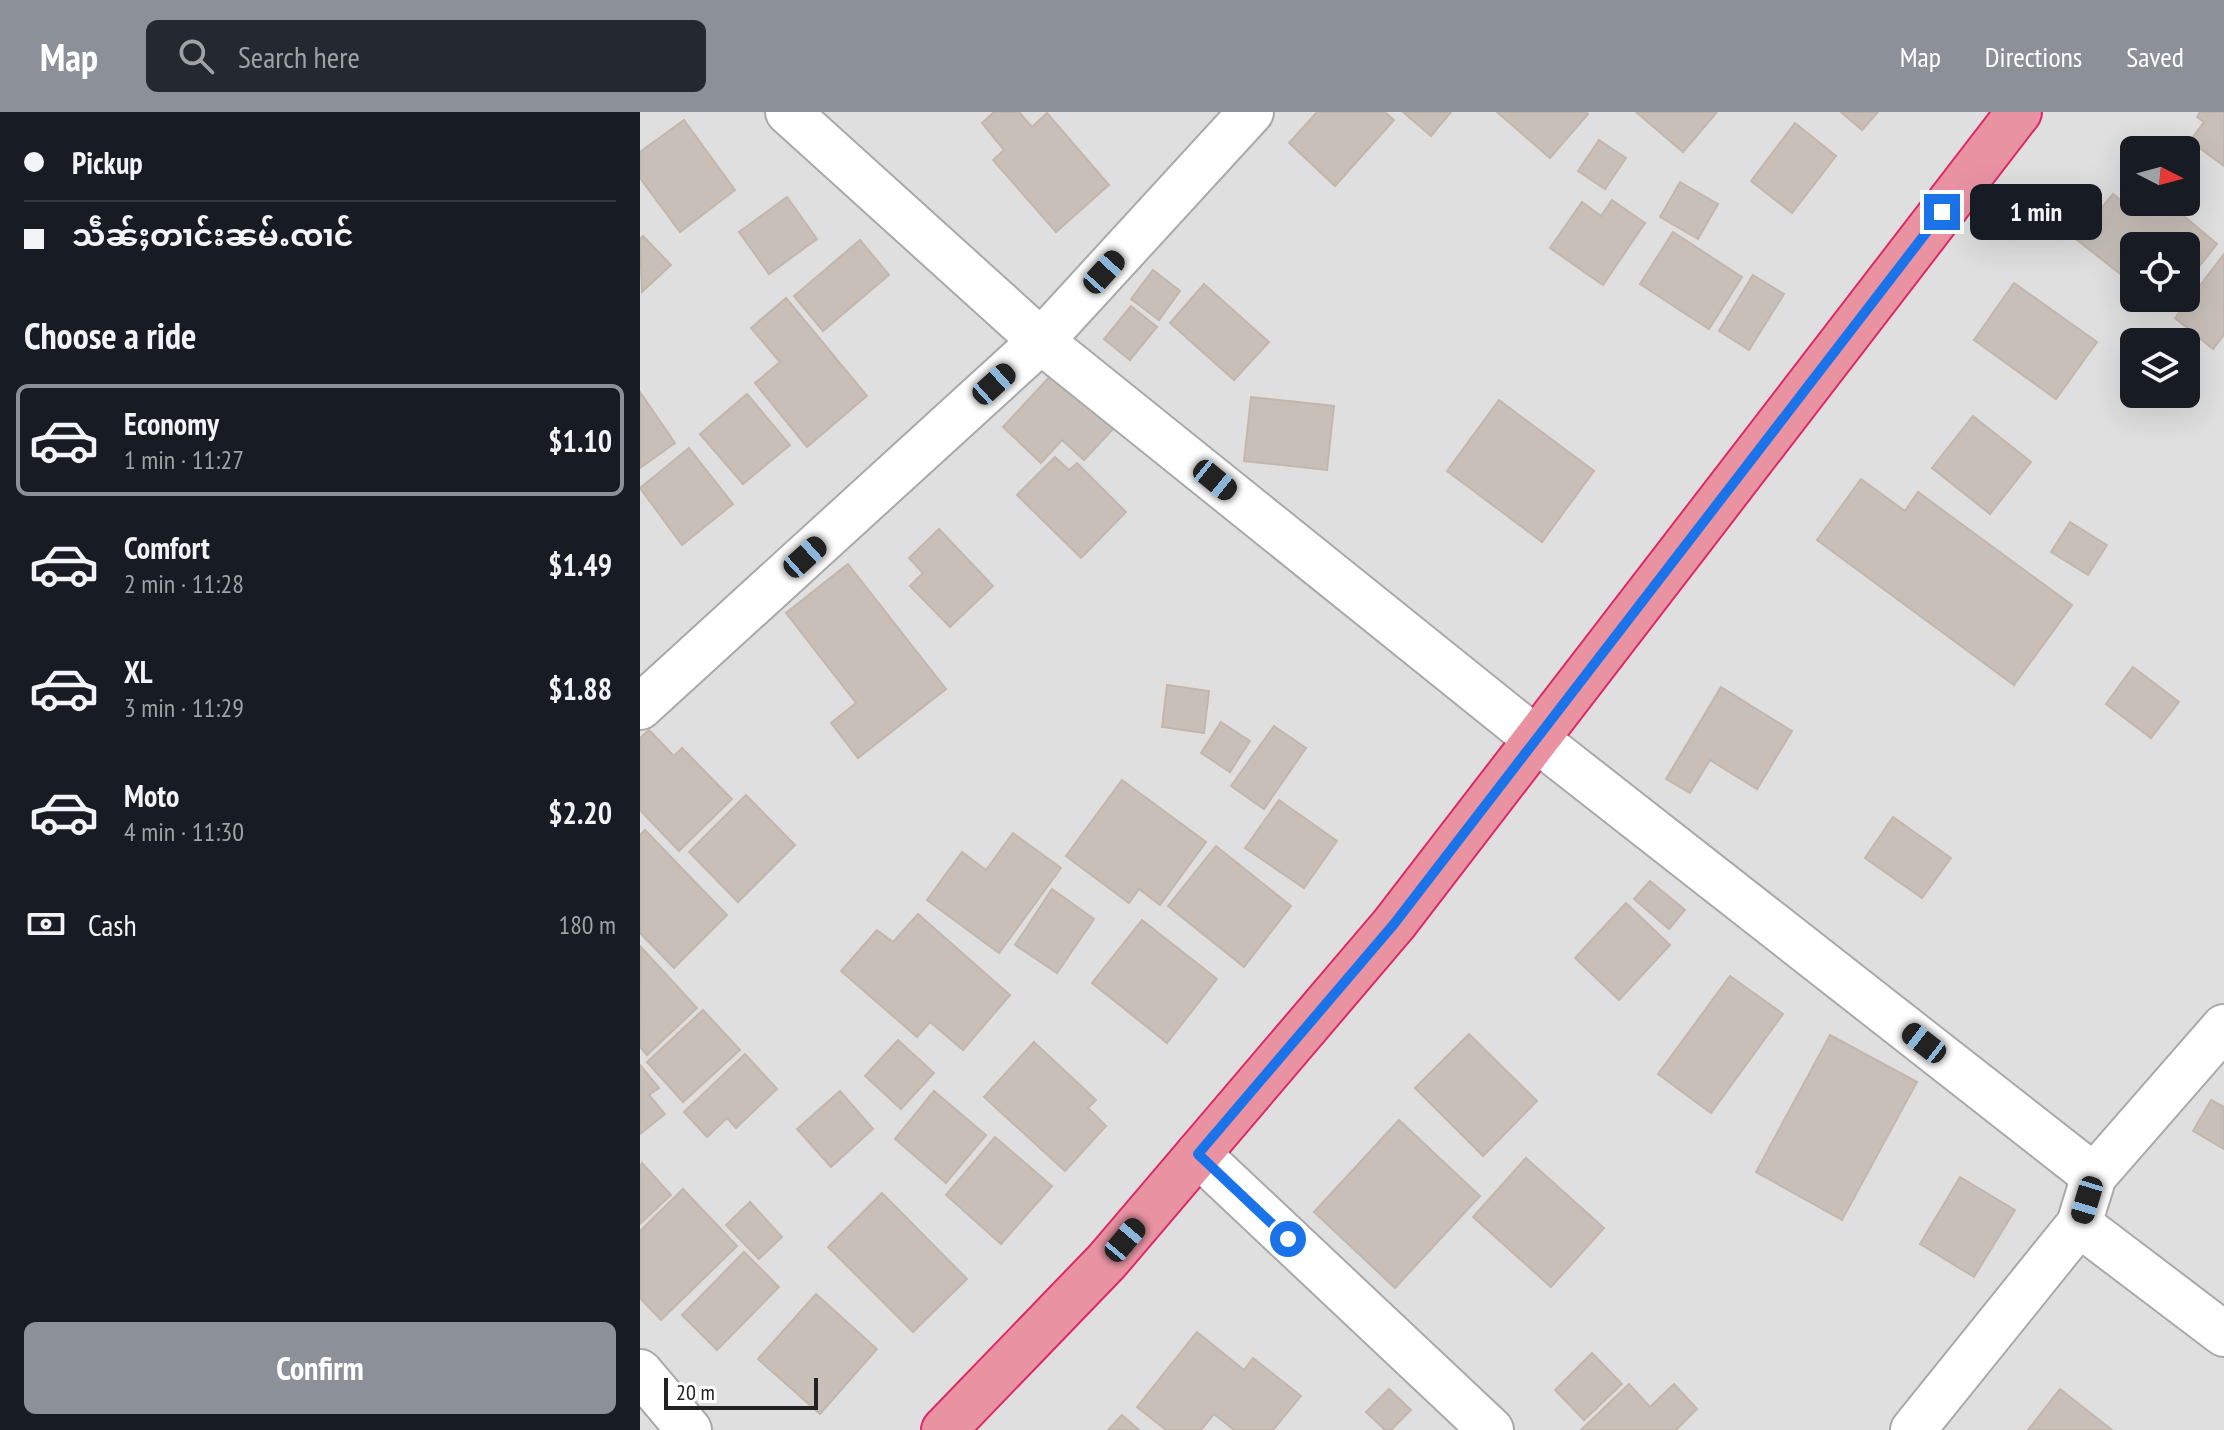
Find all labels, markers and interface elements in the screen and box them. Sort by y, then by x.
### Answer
search box [146,20,706,92]
text: Map [40,32,98,81]
icon: search [174,34,218,78]
text: Search here [238,37,360,76]
text: Map [1900,38,1941,75]
text: Directions [1985,38,2082,75]
text: Saved [2126,38,2184,75]
north arrow [2120,136,2200,216]
map controls [2120,136,2200,408]
text: Pickup [72,143,143,182]
callout: 1 min [1970,184,2102,240]
route end [1924,194,1960,230]
text: 1 min [2010,195,2062,228]
text: သဵၼ်ႈတၢင်းၼမ်ႉၸၢင် [72,215,354,254]
button: locate [2120,232,2200,312]
car [1079,246,1129,298]
text: Choose a ride [24,312,196,359]
button: layers [2120,328,2200,408]
car [968,359,1020,409]
icon: car [28,404,100,476]
text: Economy [124,404,219,443]
text: $1.10 [548,421,612,460]
text: 1 min · 11:27 [124,443,244,476]
car [1189,456,1241,504]
icon: car [28,528,100,600]
text: Comfort [124,528,210,567]
car [779,532,831,582]
text: $1.49 [548,545,612,584]
text: 2 min · 11:28 [124,567,244,600]
icon: car [28,652,100,724]
text: XL [124,652,153,691]
text: $1.88 [548,669,612,708]
text: 3 min · 11:29 [124,691,244,724]
icon: car [28,776,100,848]
text: Moto [124,776,179,815]
text: $2.20 [548,793,612,832]
text: 4 min · 11:30 [124,815,244,848]
icon: cash [24,902,68,946]
text: Cash [88,905,137,944]
text: 180 m [558,908,616,941]
car [1898,1019,1950,1067]
car [2069,1174,2105,1226]
car [1100,1214,1150,1266]
route start [1270,1221,1306,1257]
button: Confirm [24,1322,616,1414]
scale bar [664,1374,818,1410]
text: 20 m [676,1378,715,1406]

